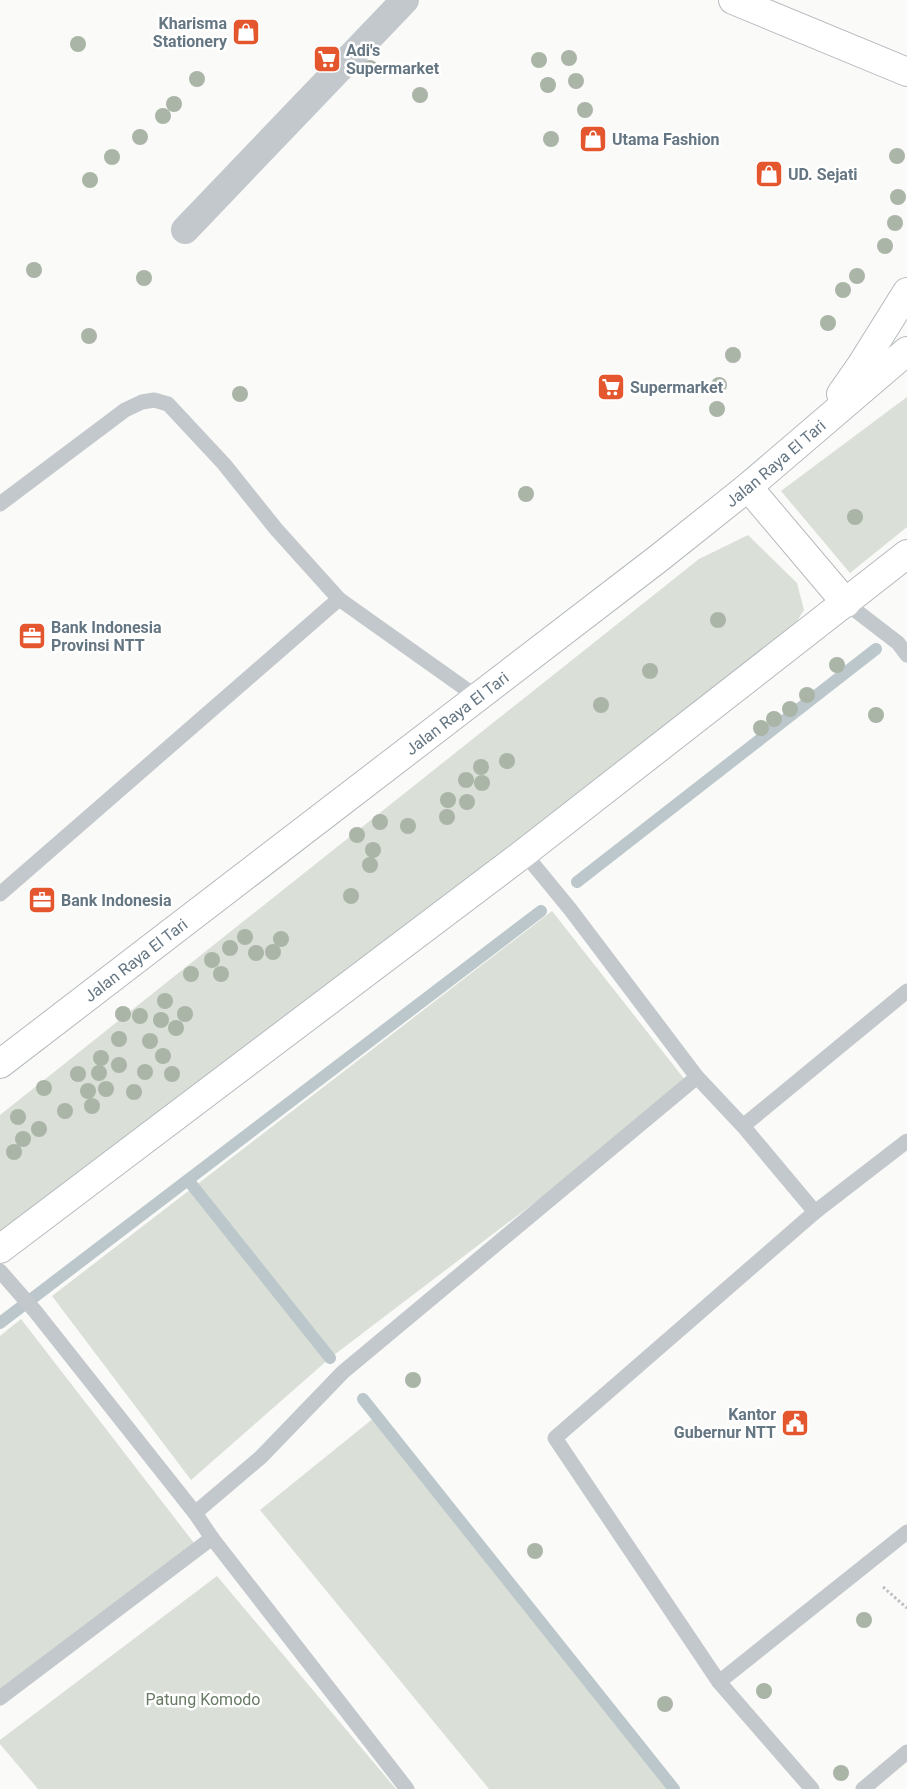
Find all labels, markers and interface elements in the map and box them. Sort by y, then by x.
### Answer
place label: Kharisma Stationery [153,14,228,51]
shop icon: Kharisma Stationery [231,17,261,47]
place label: Adi's Supermarket [346,41,440,78]
supermarket icon: Adi's Supermarket [312,44,342,74]
shop icon: Utama Fashion [578,124,608,154]
place label: Utama Fashion [612,130,719,149]
shop icon: UD. Sejati [754,159,784,189]
place label: UD. Sejati [788,165,858,184]
supermarket icon: Supermarket [596,372,626,402]
place label: Supermarket [630,378,724,397]
street label: Jalan Raya El Tari [722,416,829,511]
place label: Bank Indonesia Provinsi NTT [51,618,162,655]
office icon: Bank Indonesia Provinsi NTT [17,621,47,651]
street label: Jalan Raya El Tari [402,668,512,759]
office icon: Bank Indonesia [27,885,57,915]
place label: Bank Indonesia [61,891,172,910]
street label: Jalan Raya El Tari [80,914,191,1005]
place label: Kantor Gubernur NTT [674,1405,776,1442]
public building icon: Kantor Gubernur NTT [780,1408,810,1438]
park label: Patung Komodo [146,1690,260,1709]

